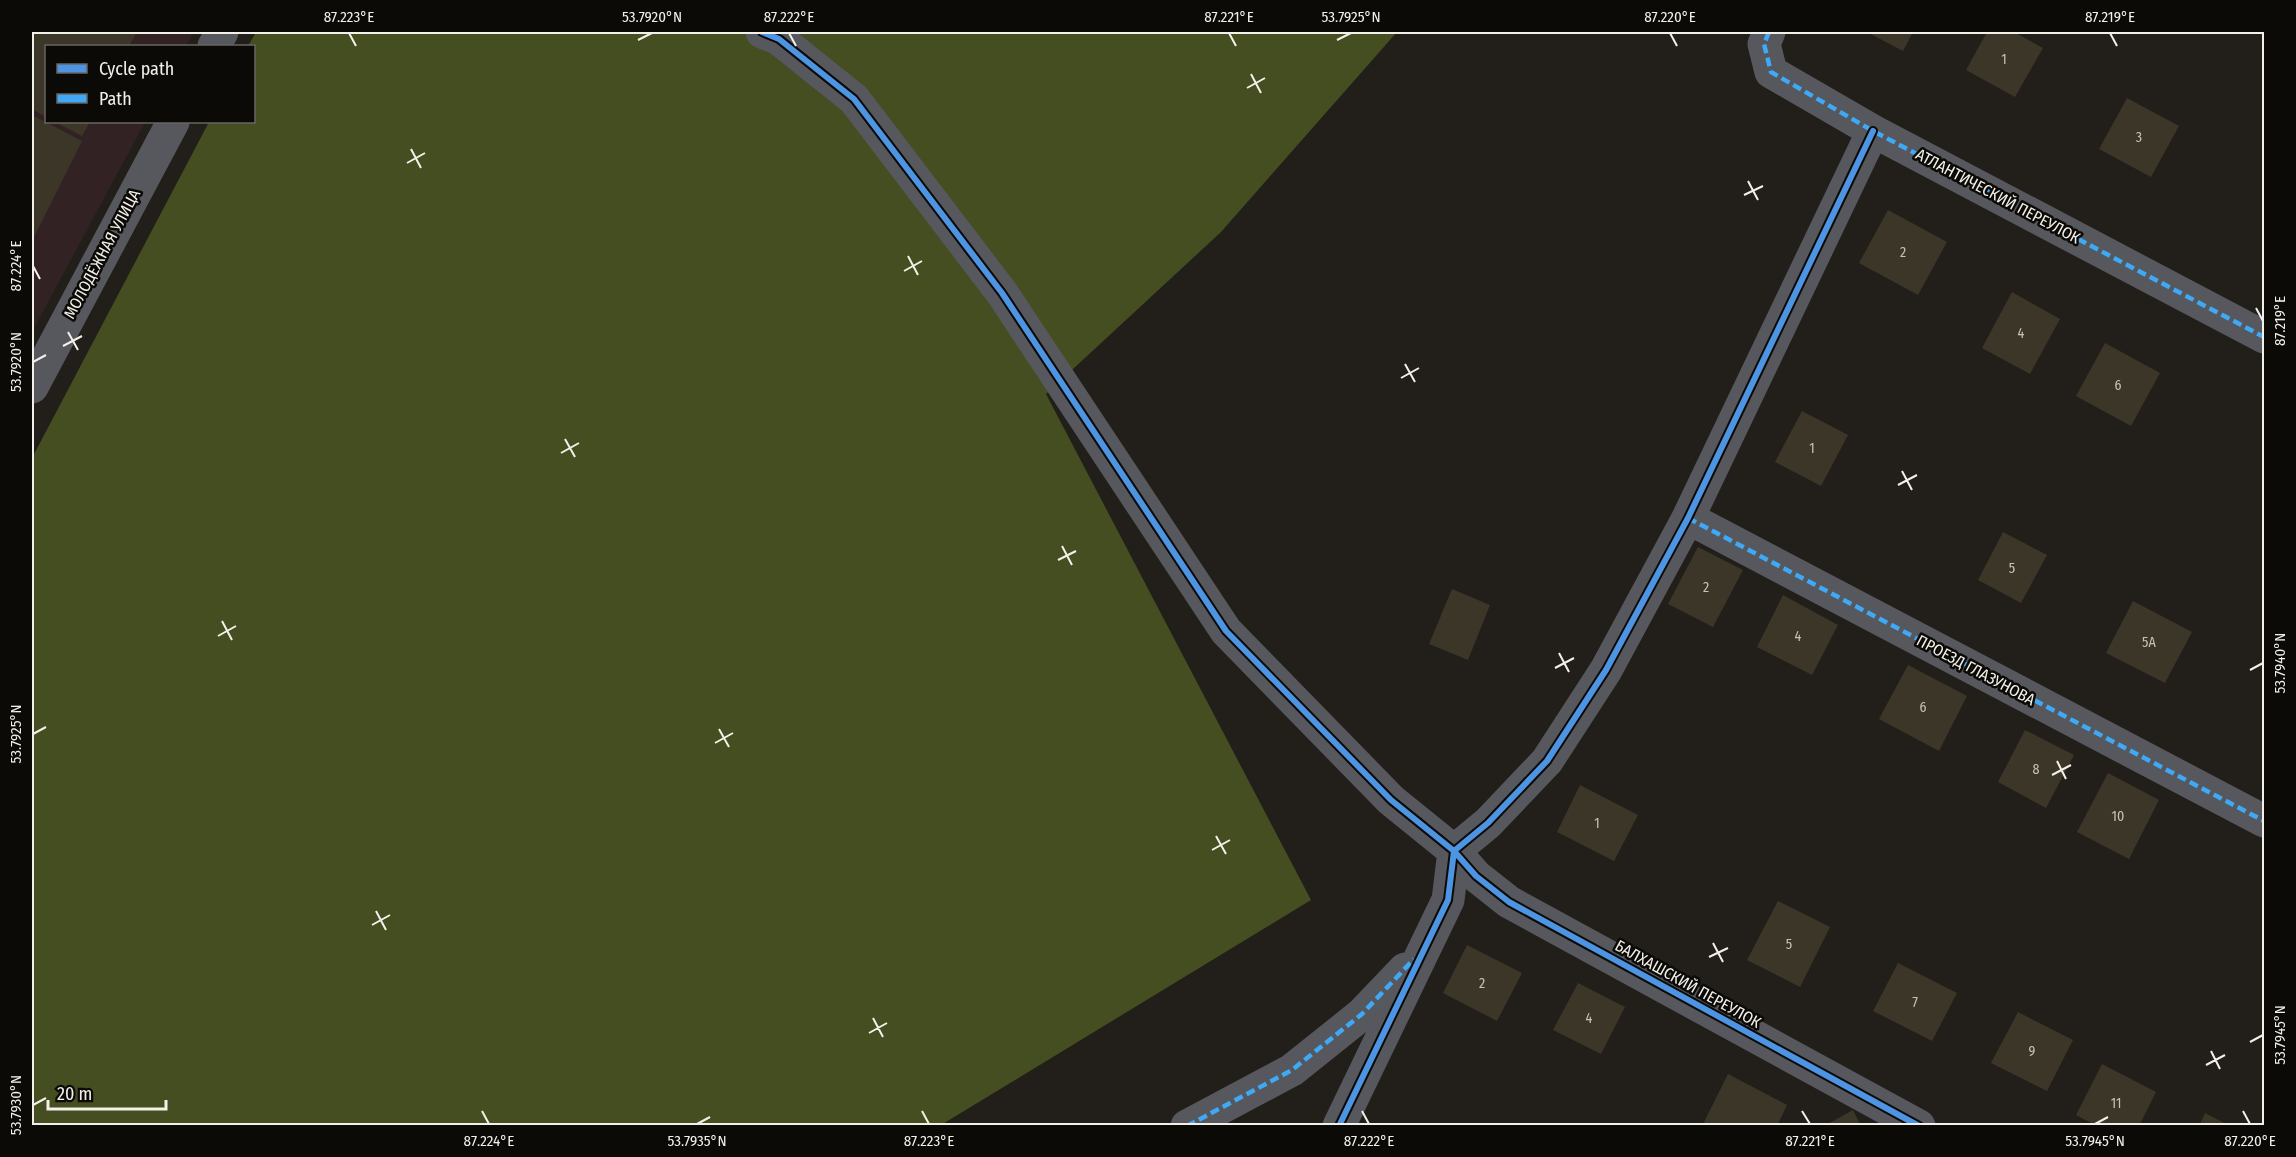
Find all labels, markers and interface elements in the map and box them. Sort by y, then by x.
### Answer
text: 87.223°E [324,8,374,26]
text: 53.7920°N [622,8,682,26]
text: 87.222°E [764,8,814,26]
text: 87.221°E [1204,8,1254,26]
text: 53.7925°N [1321,8,1381,26]
text: 87.220°E [1644,8,1696,26]
text: 87.219°E [2085,8,2135,26]
legend [45,45,255,123]
house number: 1 [2001,51,2007,68]
text: Cycle path [99,58,174,80]
text: Path [99,88,132,110]
house number: 3 [2136,129,2142,146]
street label: АТЛАНТИЧЕСКИЙ ПЕРЕУЛОК [1913,145,2084,248]
street label: МОЛОДЁЖНАЯ УЛИЦА [60,186,144,322]
text: 87.224°E [7,241,25,291]
house number: 2 [1900,244,1906,261]
text: 87.219°E [2271,296,2289,346]
house number: 4 [2018,325,2025,342]
text: 53.7920°N [7,332,25,392]
house number: 6 [2115,377,2122,394]
house number: 1 [1809,440,1815,457]
house number: 5 [2009,560,2015,577]
house number: 2 [1703,579,1709,596]
house number: 4 [1795,628,1802,645]
street label: ПРОЕЗД ГЛАЗУНОВА [1913,631,2039,710]
text: 53.7940°N [2271,633,2289,693]
house number: 5А [2142,634,2157,651]
house number: 6 [1920,699,1927,716]
text: 53.7925°N [7,704,25,764]
house number: 8 [2033,761,2040,778]
house number: 10 [2112,808,2124,825]
house number: 1 [1594,815,1600,832]
street label: БАЛХАШСКИЙ ПЕРЕУЛОК [1612,936,1765,1032]
house number: 5 [1786,936,1792,953]
house number: 2 [1479,975,1485,992]
house number: 7 [1912,994,1918,1011]
text: 53.7945°N [2271,1005,2289,1065]
house number: 4 [1586,1010,1593,1027]
house number: 9 [2029,1043,2036,1060]
scale bar [48,1073,166,1111]
text: 53.7930°N [7,1075,25,1135]
text: 20 m [57,1083,92,1105]
house number: 11 [2111,1095,2121,1112]
text: 87.224°E [464,1132,514,1150]
text: 53.7935°N [667,1132,727,1150]
text: 87.223°E [904,1132,954,1150]
text: 87.222°E [1344,1132,1394,1150]
text: 87.221°E [1785,1132,1835,1150]
text: 53.7945°N [2065,1132,2125,1150]
text: 87.220°E [2224,1132,2276,1150]

